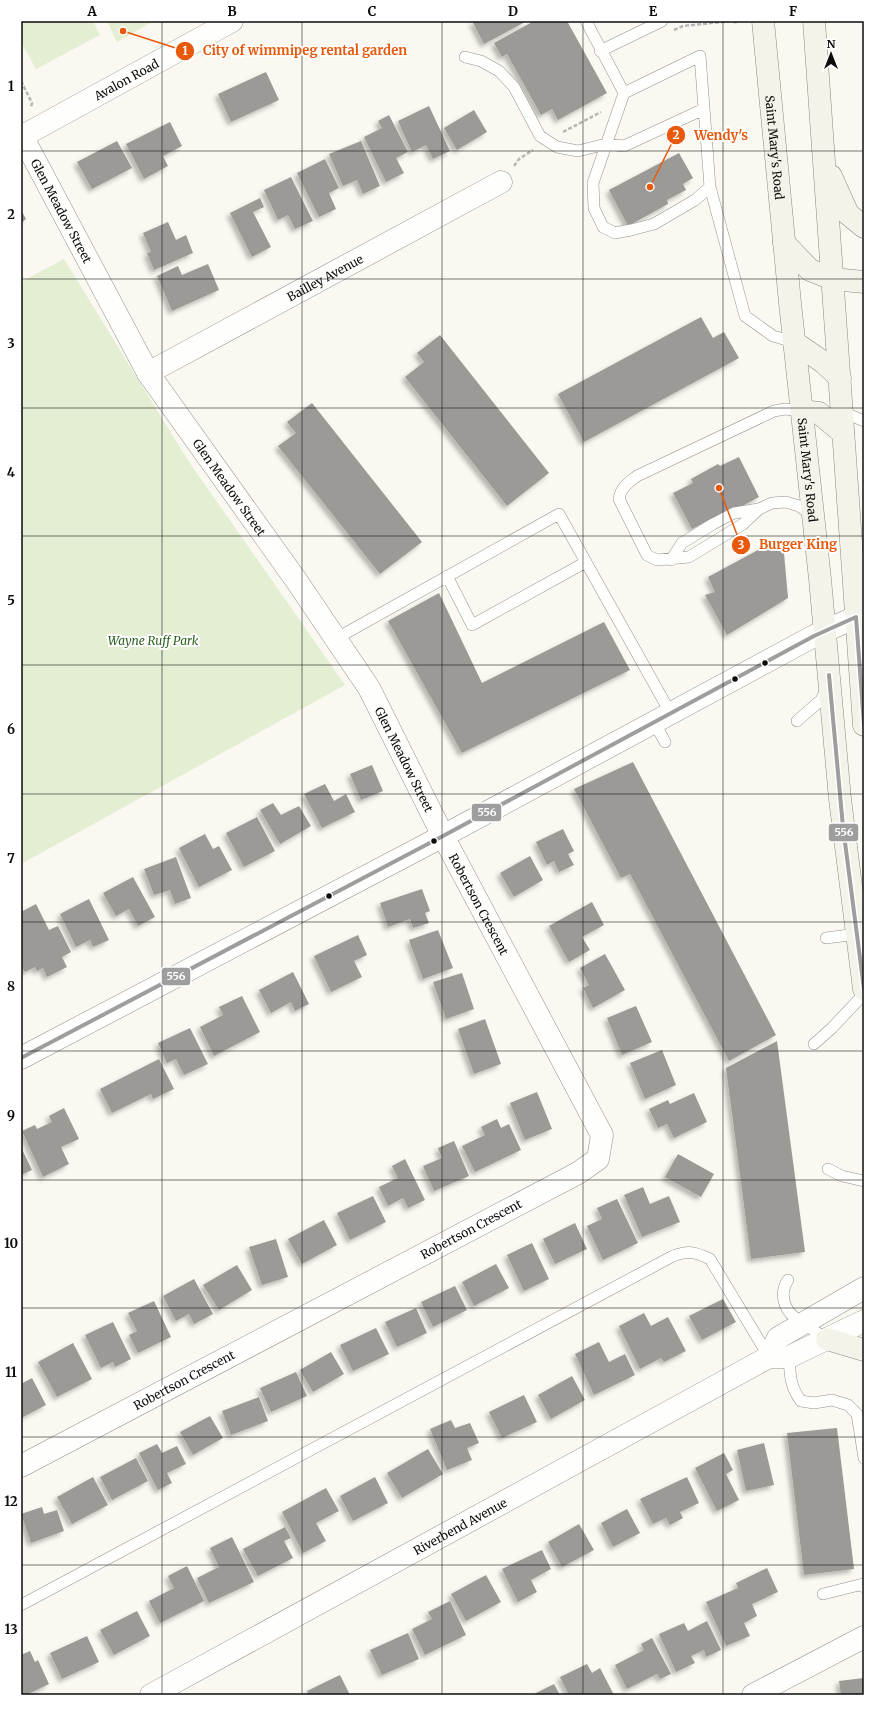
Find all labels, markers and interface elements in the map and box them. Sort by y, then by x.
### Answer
text: A [86,3,97,20]
text: B [227,3,237,20]
text: C [368,3,377,20]
text: D [508,3,518,20]
text: E [649,3,658,20]
text: F [789,3,797,20]
north arrow [811,34,851,74]
text: N [827,37,836,51]
callout: City of wimmipeg rental garden [175,38,415,63]
text: City of wimmipeg rental garden [203,42,407,59]
text: 1 [182,43,188,58]
street label: Avalon Road [90,55,161,104]
text: 1 [8,78,14,95]
street label: Saint Mary's Road [763,95,788,200]
callout: Wendy's [666,123,756,148]
text: 2 [672,127,680,142]
text: Wendy's [693,127,748,144]
street label: Glen Meadow Street [28,156,96,266]
text: 2 [7,206,15,223]
street label: Bailley Avenue [284,251,365,304]
text: 3 [7,335,15,352]
street label: Saint Mary's Road [795,417,821,523]
street label: Glen Meadow Street [190,436,270,539]
text: 4 [7,464,16,481]
callout: Burger King [731,532,845,557]
text: Burger King [759,536,837,553]
text: 3 [738,537,745,552]
text: 5 [7,592,15,609]
park label: Wayne Ruff Park [108,633,199,648]
unlabelled marker [760,658,770,668]
unlabelled marker [730,674,740,684]
street label: Glen Meadow Street [372,704,437,814]
text: 6 [7,721,15,738]
line badge: 556 [471,803,502,822]
text: 556 [477,805,497,819]
line badge: 556 [828,823,859,842]
text: 556 [834,825,854,839]
unlabelled marker [429,836,439,846]
text: 7 [7,850,15,867]
street label: Robertson Crescent [446,851,512,958]
unlabelled marker [324,891,334,901]
line badge: 556 [161,967,191,986]
text: 556 [166,969,186,983]
text: 8 [7,978,15,995]
text: 9 [7,1107,15,1124]
street label: Robertson Crescent [418,1196,525,1262]
text: 10 [4,1235,18,1252]
street label: Robertson Crescent [131,1347,238,1413]
text: 11 [5,1364,17,1381]
text: 12 [4,1493,18,1510]
street label: Riverbend Avenue [410,1494,509,1558]
text: 13 [4,1621,18,1638]

